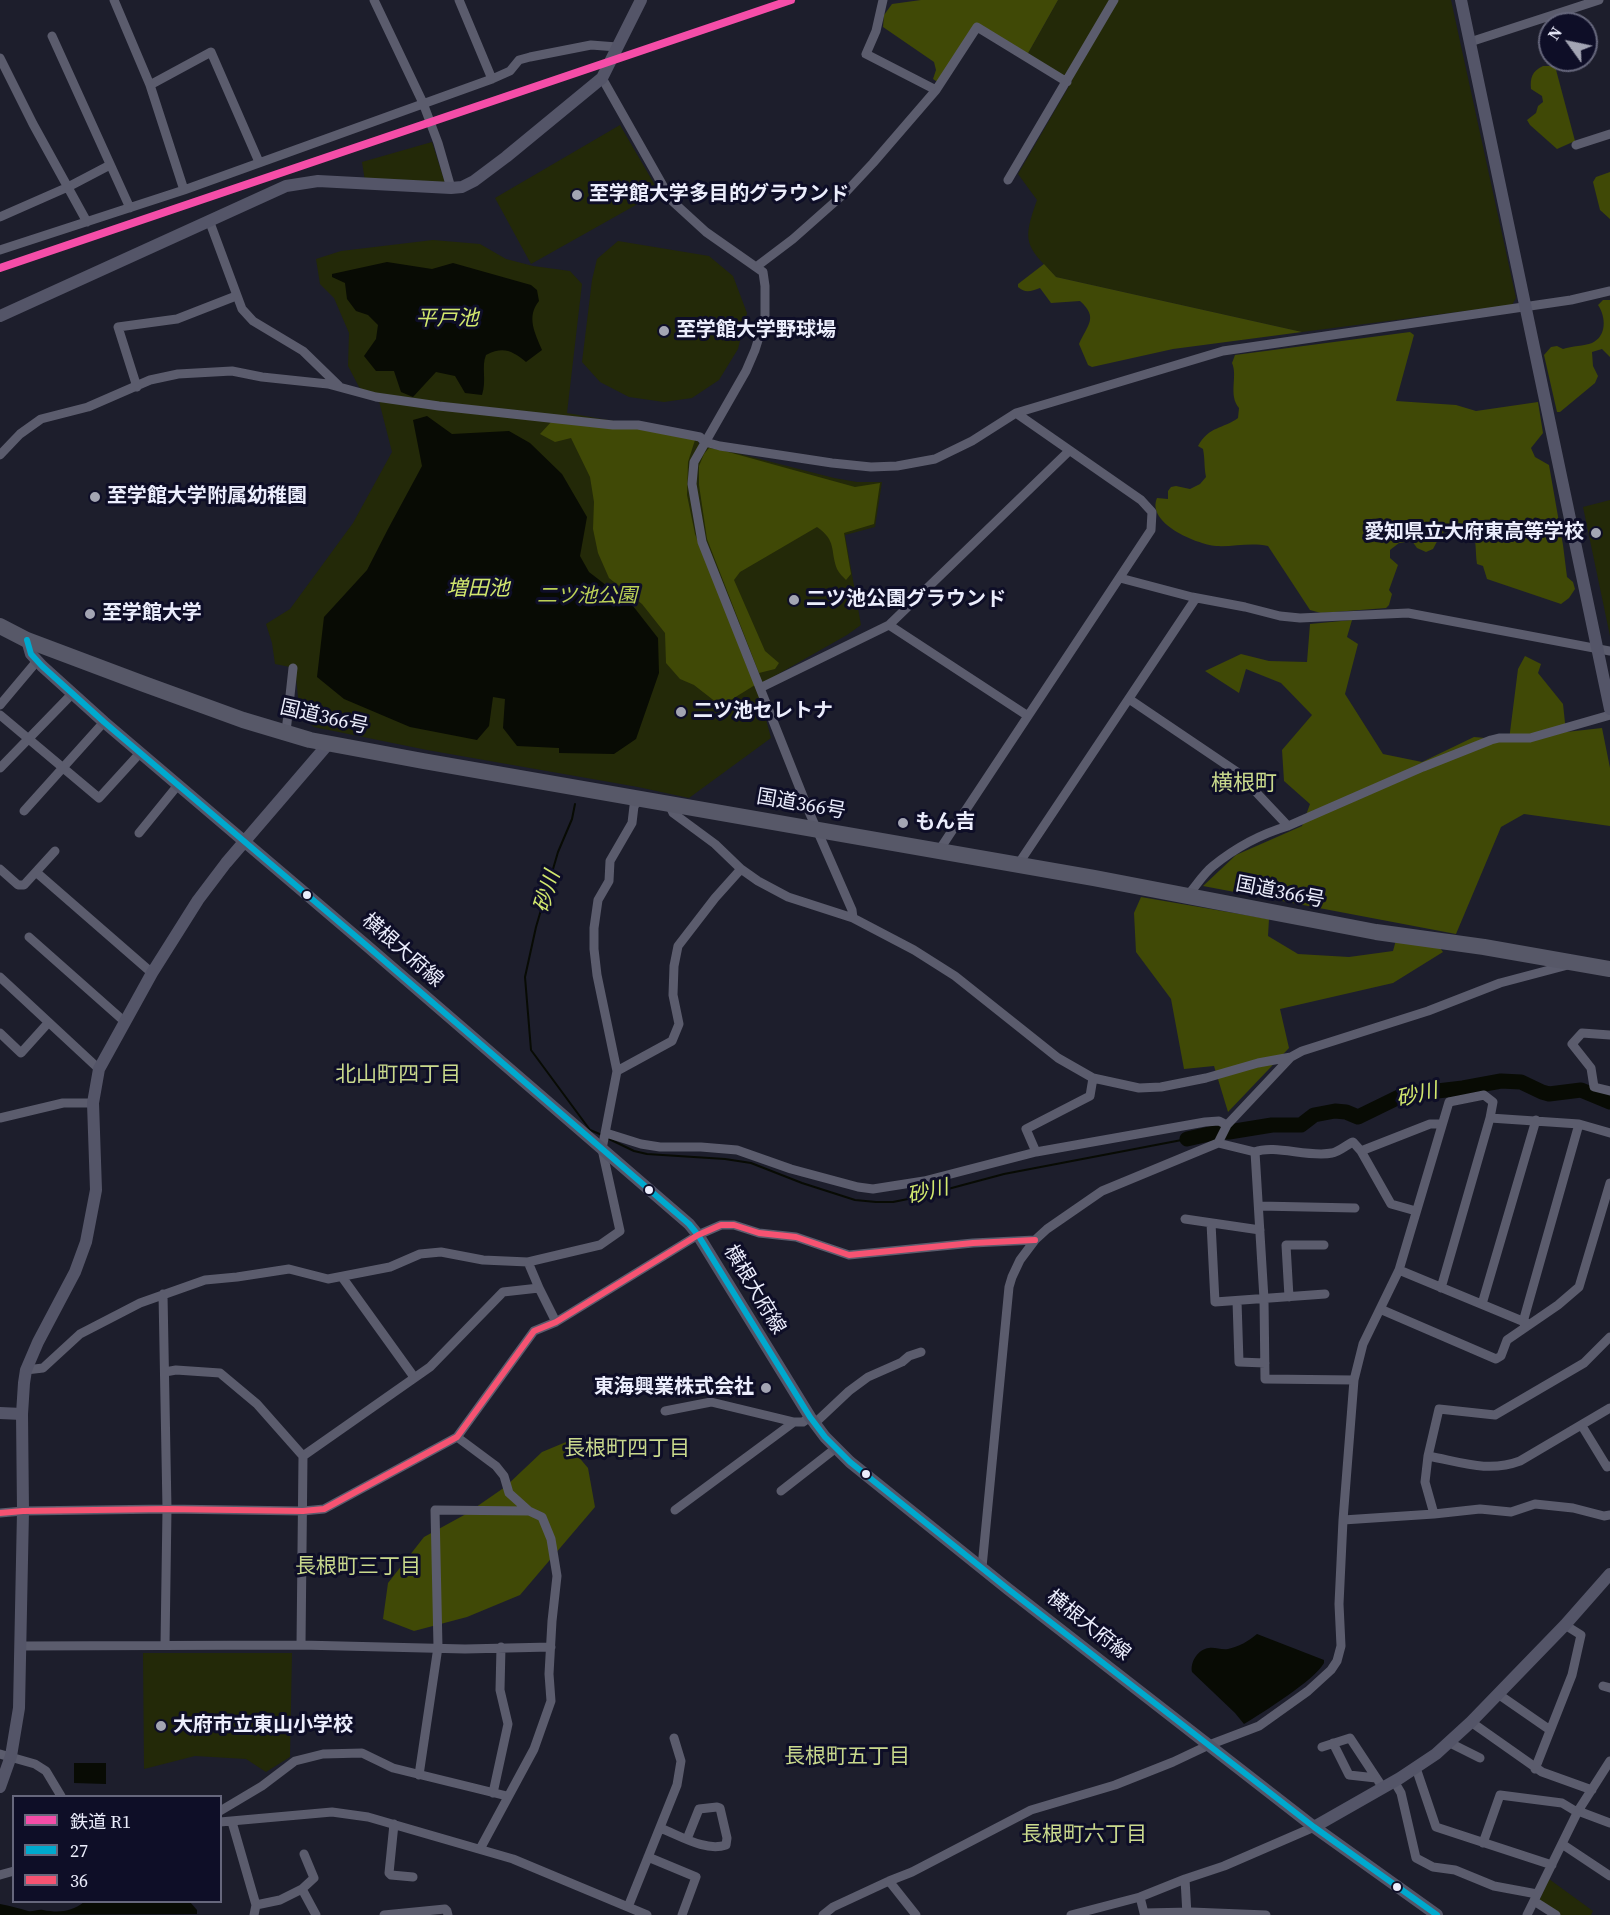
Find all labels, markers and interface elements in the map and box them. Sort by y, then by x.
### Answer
north arrow [1538,12,1598,72]
text: N [1542,22,1567,44]
place label: 至学館大学多目的グラウンド [589,183,849,207]
marker: 至学館大学多目的グラウンド [570,188,584,202]
water label: 平戸池 [416,307,478,333]
place label: 至学館大学野球場 [676,319,836,343]
marker: 至学館大学野球場 [657,324,671,338]
place label: 至学館大学附属幼稚園 [107,485,307,509]
marker: 至学館大学附属幼稚園 [88,490,102,504]
place label: 愛知県立大府東高等学校 [1364,521,1584,545]
marker: 愛知県立大府東高等学校 [1589,526,1603,540]
water label: 増田池 [447,577,509,603]
park label: 二ツ池公園 [537,585,637,609]
place label: 二ツ池公園グラウンド [806,588,1006,612]
marker: 二ツ池公園グラウンド [787,593,801,607]
place label: 至学館大学 [102,602,202,626]
marker: 至学館大学 [83,607,97,621]
street label: 国道366号 [277,696,371,740]
place label: 二ツ池セレトナ [693,700,833,724]
marker: 二ツ池セレトナ [674,705,688,719]
district label: 横根町 [1211,771,1277,797]
street label: 国道366号 [755,785,847,825]
place label: もん吉 [915,811,975,835]
marker: もん吉 [896,816,910,830]
water label: 砂川 [530,868,566,916]
street label: 国道366号 [1234,873,1326,913]
unlabelled marker [301,889,313,901]
street label: 横根大府線 [356,909,448,993]
district label: 北山町四丁目 [335,1063,461,1089]
water label: 砂川 [1394,1079,1440,1113]
water label: 砂川 [905,1176,951,1210]
unlabelled marker [643,1184,655,1196]
street label: 横根大府線 [718,1241,790,1339]
place label: 東海興業株式会社 [594,1376,754,1400]
marker: 東海興業株式会社 [759,1381,773,1395]
district label: 長根町四丁目 [564,1437,690,1463]
unlabelled marker [860,1468,872,1480]
district label: 長根町三丁目 [295,1555,421,1581]
street label: 横根大府線 [1041,1586,1135,1666]
place label: 大府市立東山小学校 [173,1714,353,1738]
marker: 大府市立東山小学校 [154,1719,168,1733]
district label: 長根町五丁目 [784,1745,910,1771]
legend [12,1795,222,1903]
text: 鉄道 R1 [70,1809,131,1834]
district label: 長根町六丁目 [1021,1823,1147,1849]
text: 27 [70,1838,88,1863]
text: 36 [70,1868,88,1893]
unlabelled marker [1391,1881,1403,1893]

